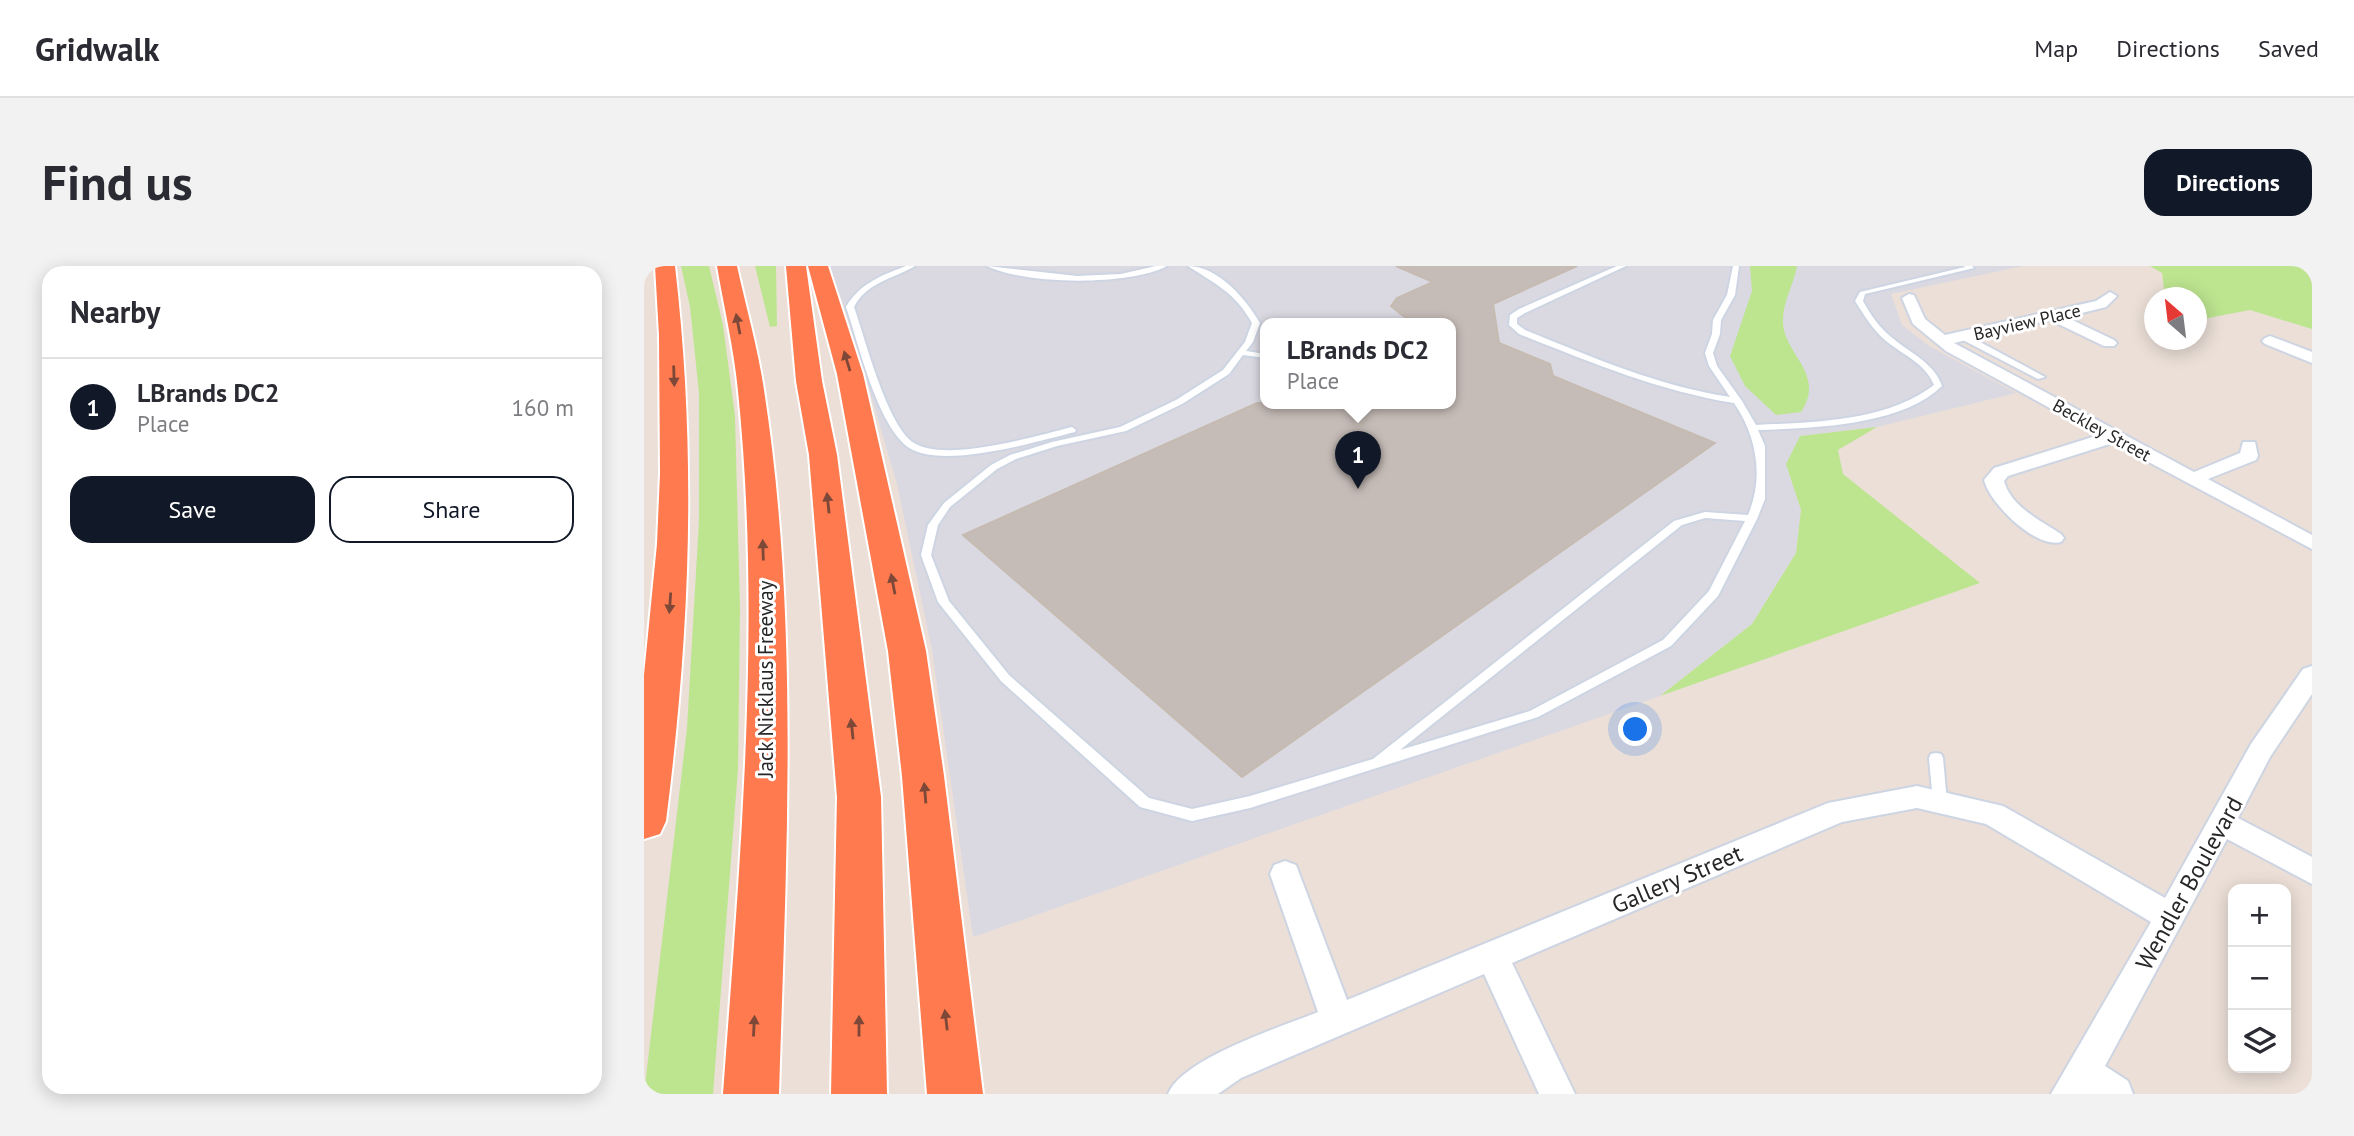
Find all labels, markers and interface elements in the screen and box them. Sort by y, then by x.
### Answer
text: Gridwalk [35,27,159,70]
text: Map [2034,33,2078,64]
text: Directions [2116,33,2220,64]
text: Saved [2258,33,2319,64]
button: Directions [2144,149,2312,216]
text: Find us [42,150,193,214]
north arrow [2144,287,2207,350]
text: Nearby [70,292,160,331]
street label: Bayview Place [1971,299,2083,345]
one-way arrow [733,313,744,335]
popup [1260,318,1456,409]
text: LBrands DC2 [1287,333,1429,366]
one-way arrow [841,351,851,372]
one-way arrow [668,365,679,387]
text: Place [1287,366,1339,395]
text: LBrands DC2 [137,376,280,409]
text: 1 [86,393,100,422]
text: 160 m [512,393,574,422]
street label: Beckley Street [2049,394,2155,466]
text: Place [137,409,190,438]
pin: 1 [1335,431,1381,489]
button: Save [70,476,315,543]
button: Share [329,476,574,543]
one-way arrow [823,492,834,514]
one-way arrow [758,538,769,560]
one-way arrow [888,573,899,595]
street label: Jack Nicklaus Freeway [752,580,779,779]
one-way arrow [664,592,675,614]
your location [1618,712,1652,746]
one-way arrow [846,718,857,740]
one-way arrow [919,782,930,804]
street label: Wendler Boulevard [2128,791,2250,975]
street label: Gallery Street [1607,838,1747,920]
map controls [2228,884,2291,1073]
button: + [2228,884,2291,947]
button: − [2228,947,2291,1010]
one-way arrow [941,1009,952,1031]
button: layers [2228,1010,2291,1073]
one-way arrow [749,1015,760,1037]
one-way arrow [853,1015,865,1037]

